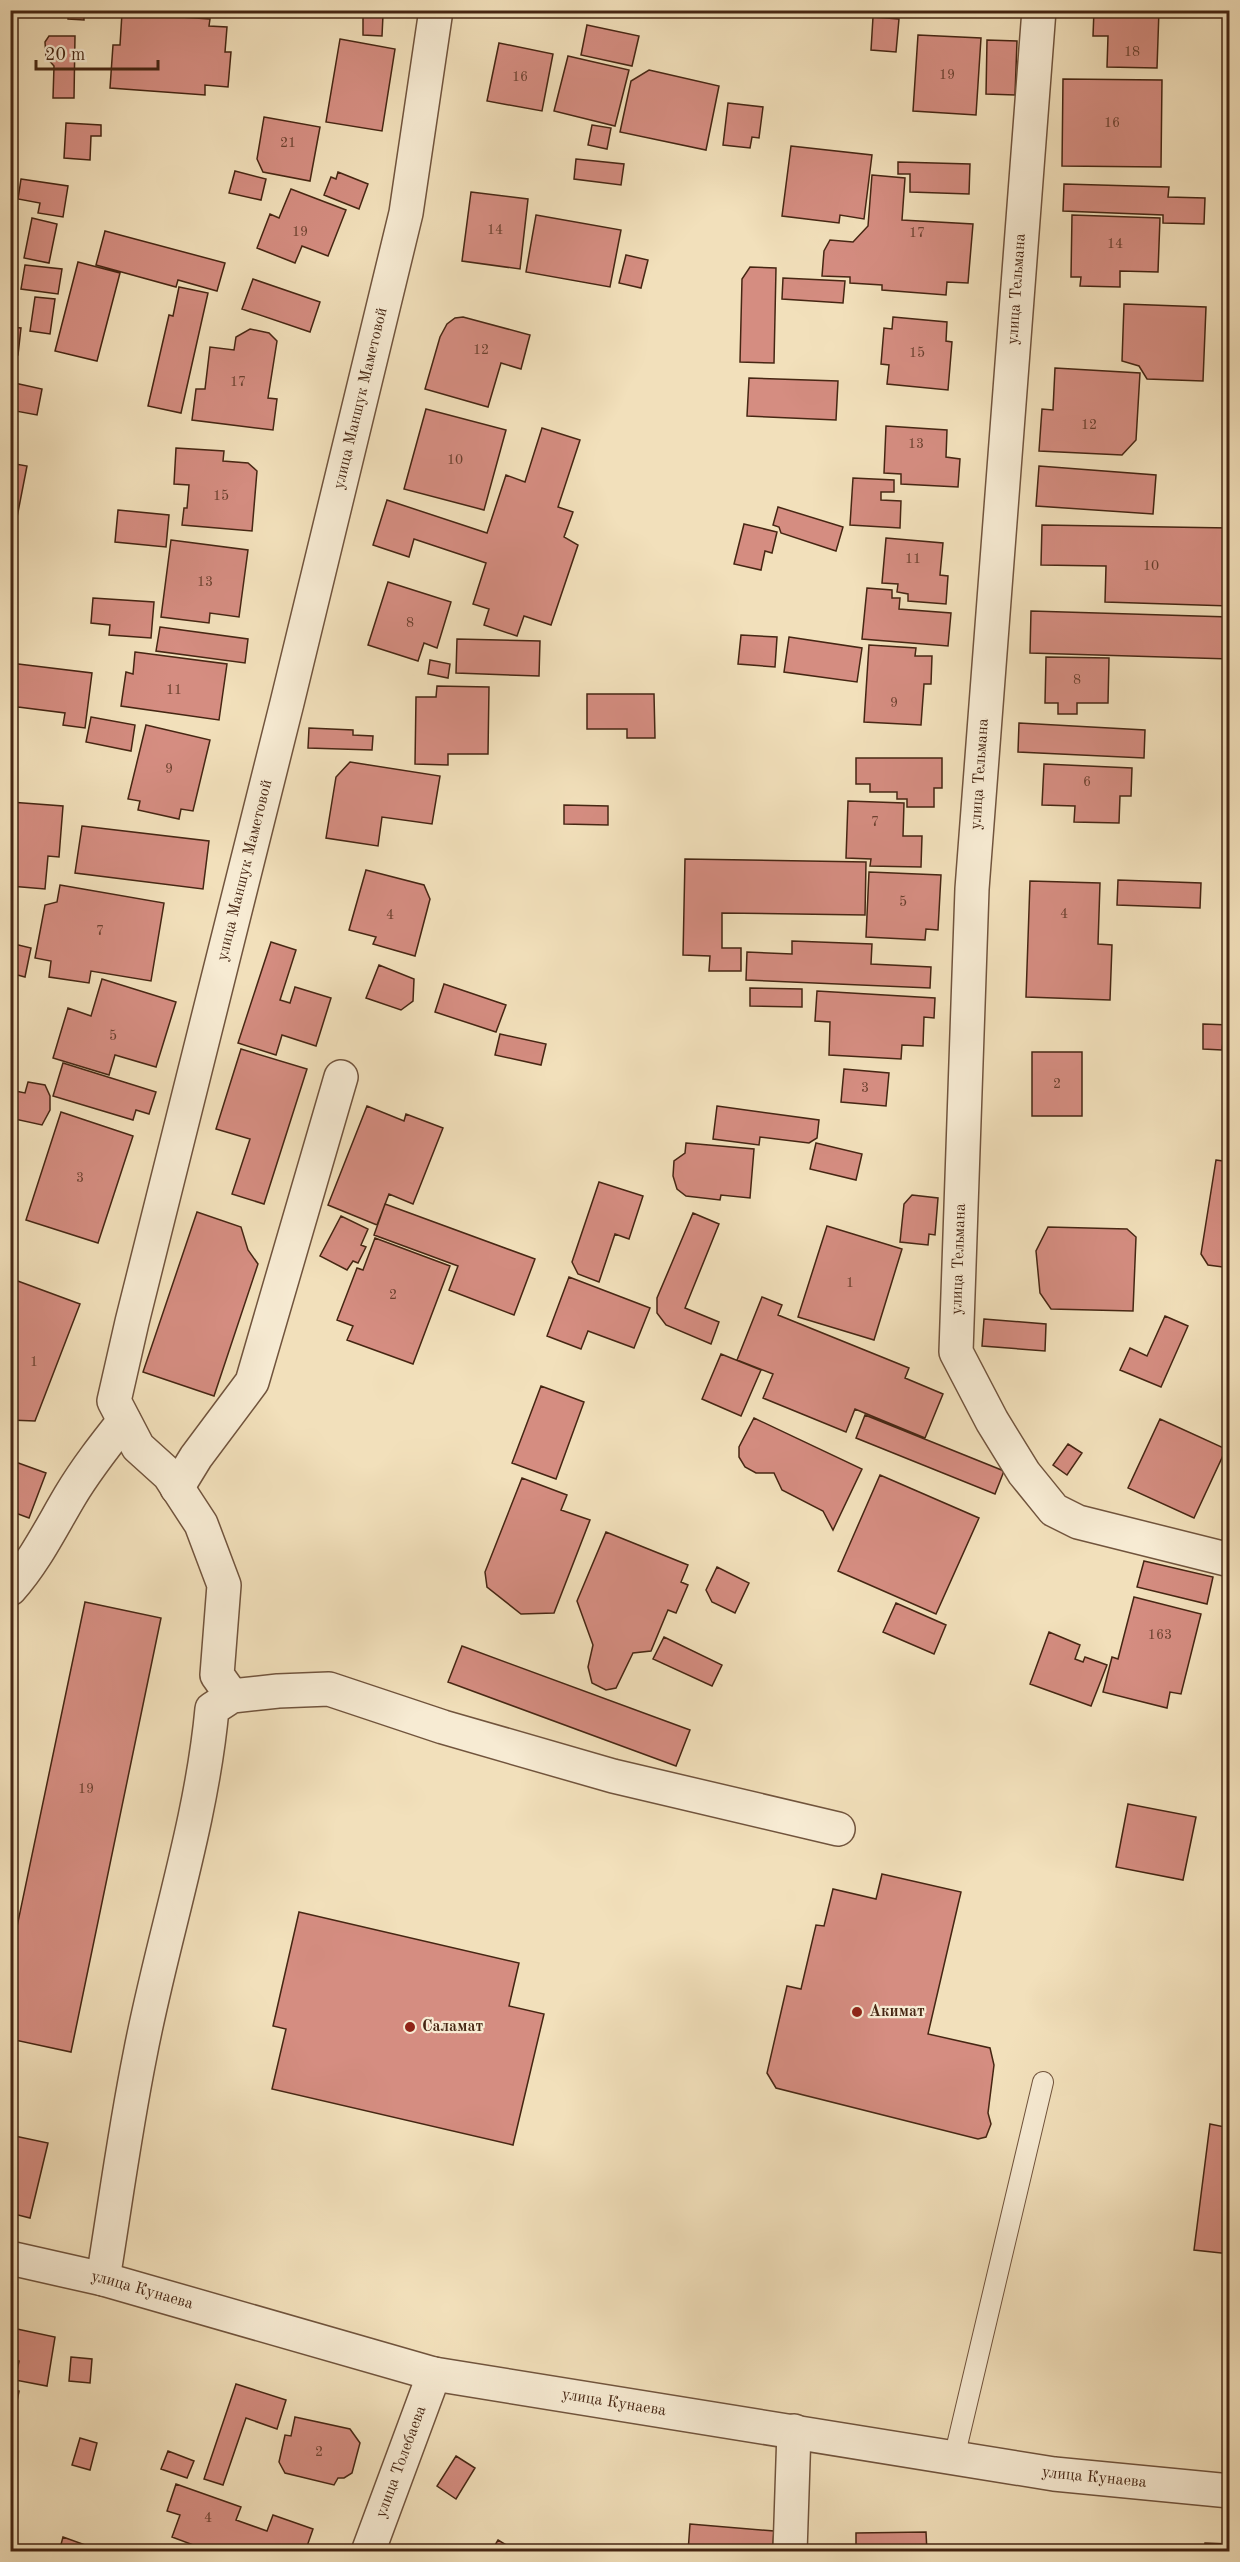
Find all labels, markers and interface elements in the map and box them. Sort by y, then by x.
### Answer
scale bar [36,33,158,71]
house number: 18 [1124,45,1140,59]
text: 20 m [45,46,85,64]
house number: 19 [939,68,955,82]
house number: 16 [512,70,528,84]
house number: 16 [1104,116,1120,130]
house number: 21 [280,136,296,150]
house number: 14 [487,223,503,237]
house number: 19 [292,225,308,239]
house number: 17 [909,226,925,240]
street label: улица Тельмана [1005,233,1029,345]
house number: 14 [1107,237,1123,251]
street label: улица Маншук Маметовой [331,306,391,491]
house number: 12 [473,343,489,357]
house number: 15 [909,346,925,360]
house number: 17 [230,375,246,389]
house number: 12 [1081,418,1097,432]
house number: 13 [908,437,924,451]
house number: 10 [447,453,463,467]
house number: 15 [213,489,229,503]
house number: 11 [905,552,921,566]
house number: 10 [1143,559,1159,573]
house number: 13 [197,575,213,589]
house number: 8 [406,616,414,630]
house number: 8 [1073,673,1081,687]
house number: 11 [166,683,182,697]
house number: 9 [890,696,898,710]
street label: улица Тельмана [968,718,992,830]
house number: 9 [165,762,173,776]
house number: 6 [1083,775,1091,789]
street label: улица Маншук Маметовой [215,778,275,963]
house number: 7 [871,815,879,829]
house number: 5 [899,895,907,909]
house number: 4 [1060,907,1068,921]
house number: 4 [386,908,394,922]
house number: 7 [96,924,104,938]
house number: 5 [109,1029,117,1043]
house number: 2 [1053,1077,1061,1091]
house number: 3 [861,1081,869,1095]
house number: 3 [76,1171,84,1185]
street label: улица Тельмана [949,1203,969,1315]
house number: 1 [846,1276,854,1290]
house number: 2 [389,1288,397,1302]
house number: 1 [30,1355,38,1369]
house number: 163 [1148,1628,1172,1642]
house number: 19 [78,1782,94,1796]
place label: Акимат [869,2004,925,2020]
marker: Акимат [850,2005,864,2019]
place label: Саламат [422,2019,484,2035]
marker: Саламат [403,2020,417,2034]
street label: улица Кунаева [90,2269,195,2312]
street label: улица Кунаева [561,2387,667,2419]
street label: улица Толебаева [373,2404,429,2520]
house number: 2 [315,2445,323,2459]
street label: улица Кунаева [1041,2464,1147,2491]
house number: 4 [204,2511,212,2525]

